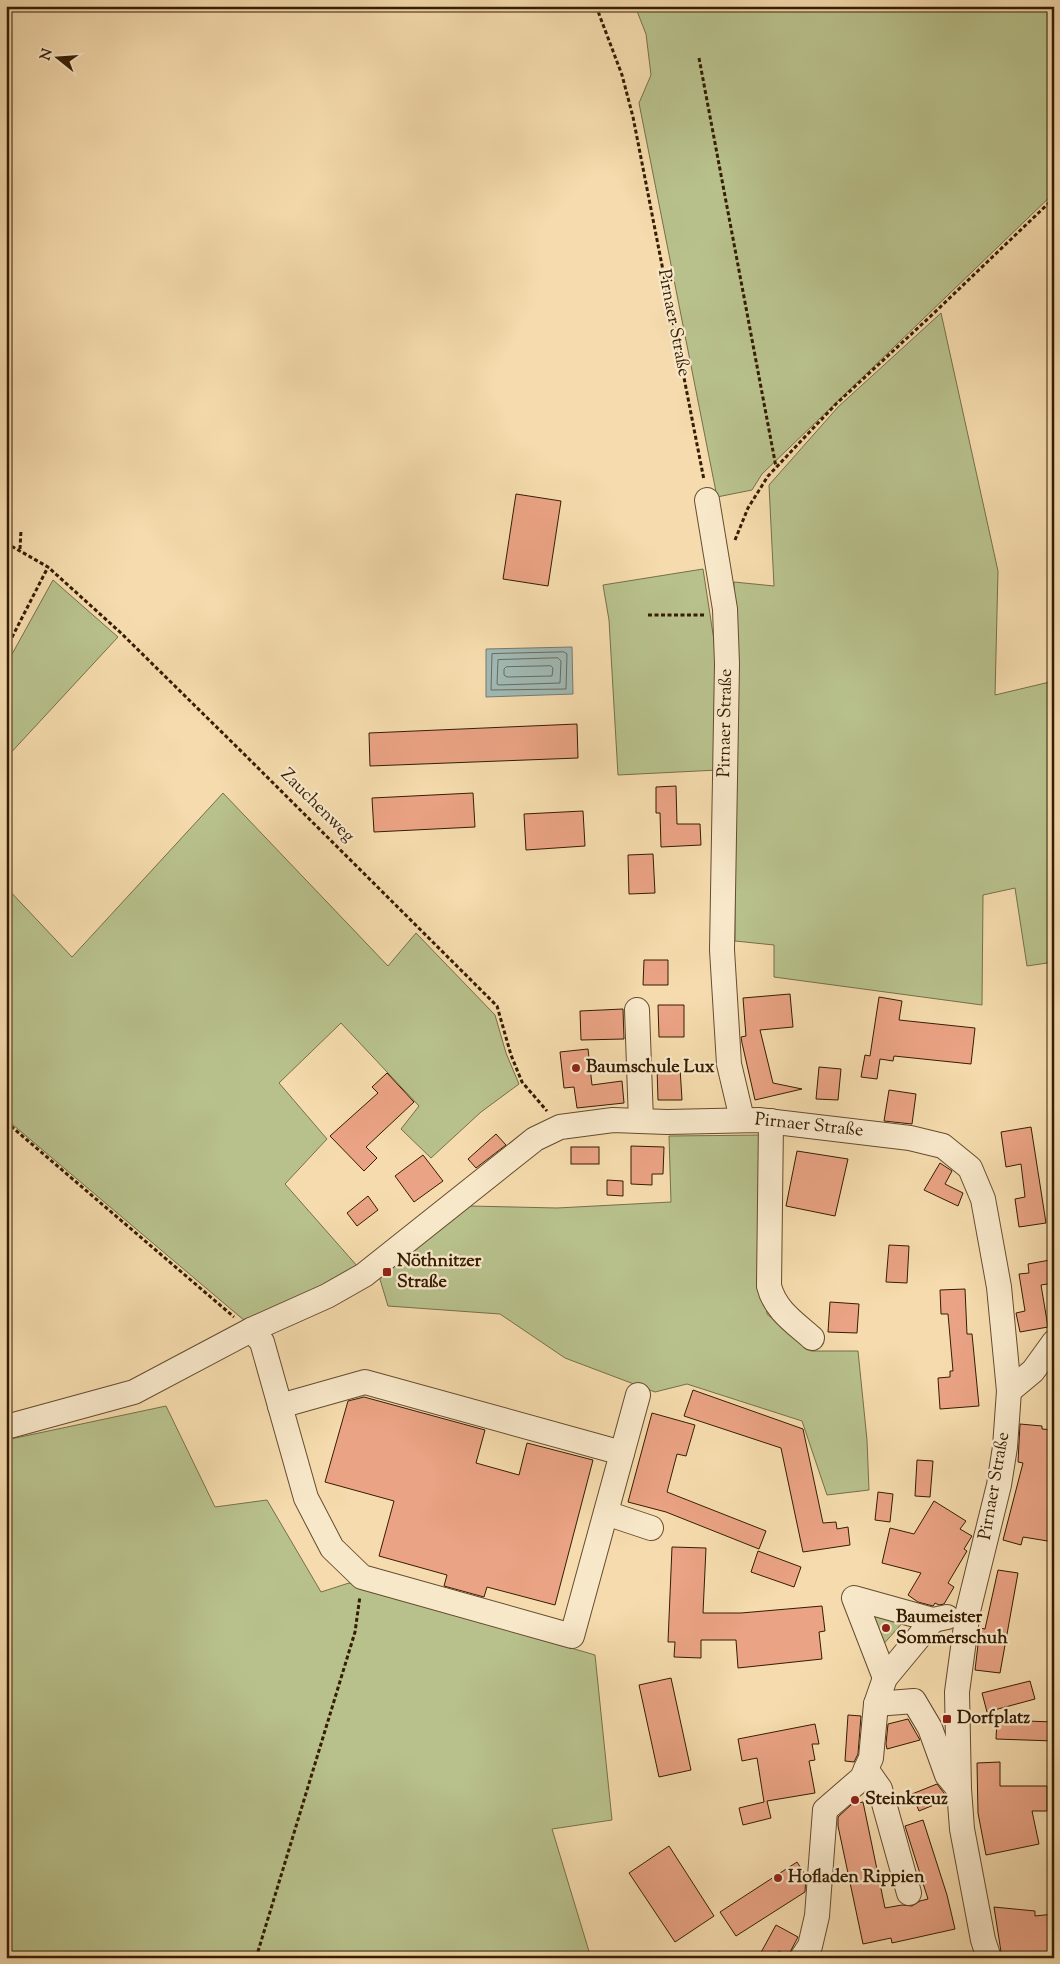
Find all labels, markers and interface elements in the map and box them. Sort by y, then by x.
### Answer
north arrow [32,32,82,82]
text: N [36,47,59,63]
street label: Pirnaer Straße [650,267,696,379]
street label: Pirnaer Straße [712,668,740,778]
street label: Zauchenweg [274,763,360,849]
place label: Baumschule Lux [586,1055,715,1081]
marker: Baumschule Lux [570,1062,582,1074]
street label: Pirnaer Straße [753,1107,865,1145]
place label: Nöthnitzer Straße [397,1249,482,1296]
marker: Nöthnitzer Straße [381,1266,393,1278]
street label: Pirnaer Straße [973,1430,1017,1542]
place label: Baumeister Sommerschuh [896,1605,1008,1652]
marker: Baumeister Sommerschuh [880,1622,892,1634]
place label: Dorfplatz [957,1706,1030,1732]
marker: Dorfplatz [941,1713,953,1725]
place label: Steinkreuz [865,1787,948,1813]
marker: Steinkreuz [849,1794,861,1806]
place label: Hofladen Rippien [788,1865,925,1891]
marker: Hofladen Rippien [772,1872,784,1884]

